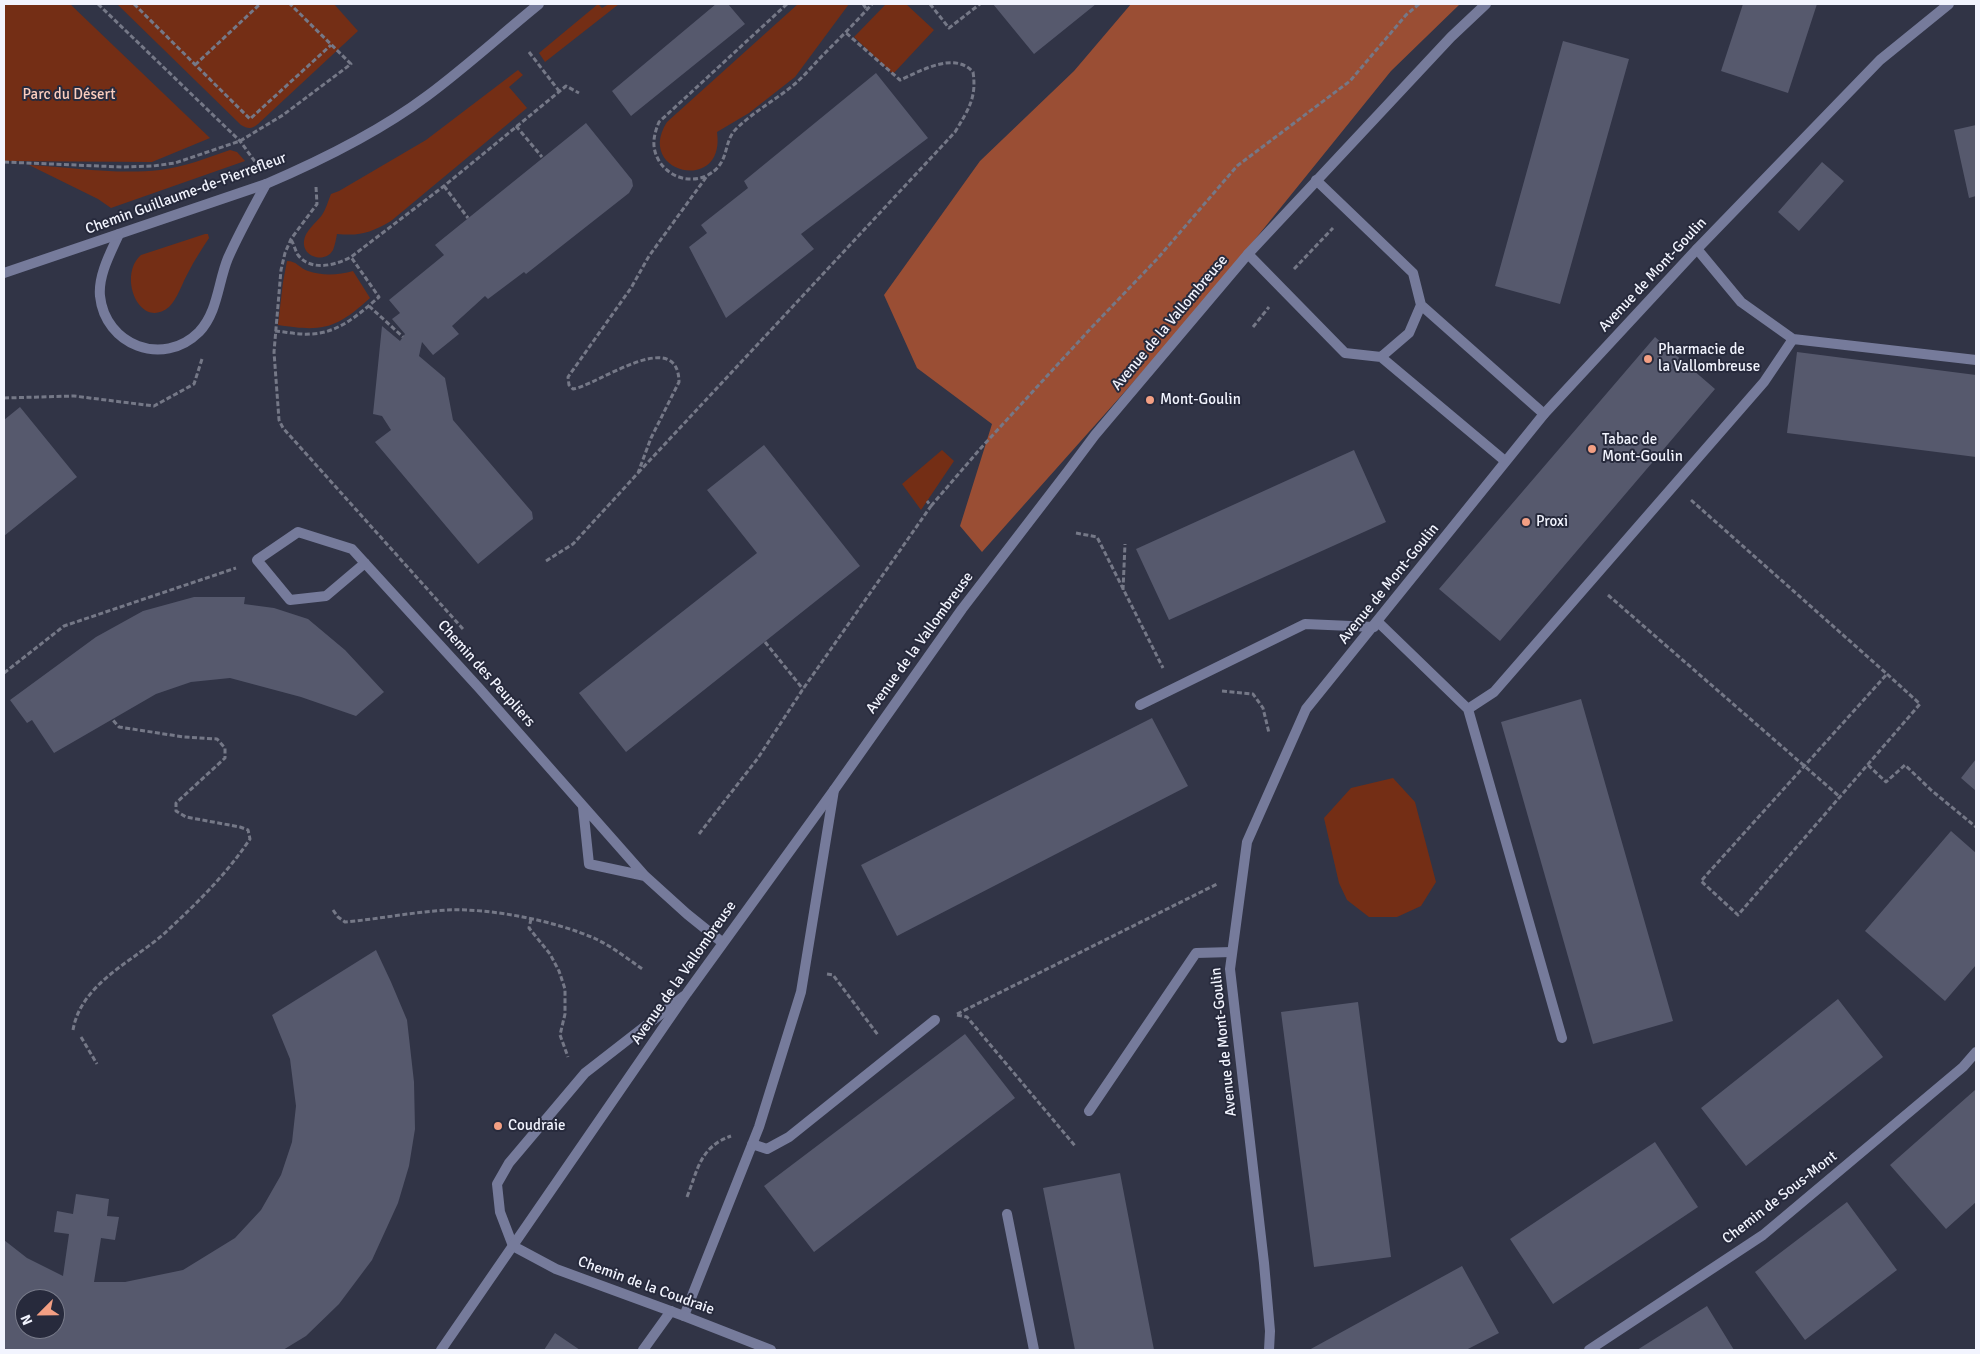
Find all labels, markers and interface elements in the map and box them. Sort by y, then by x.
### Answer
park label: Parc du Désert [22,86,116,104]
street label: Chemin Guillaume-de-Pierrefleur [83,149,289,239]
street label: Avenue de Mont-Goulin [1595,214,1711,336]
street label: Avenue de la Vallombreuse [1108,252,1232,394]
place label: Pharmacie de la Vallombreuse [1658,341,1760,376]
marker: Pharmacie de la Vallombreuse [1642,353,1654,365]
place label: Mont-Goulin [1160,391,1241,409]
marker: Mont-Goulin [1144,394,1156,406]
place label: Tabac de Mont-Goulin [1602,431,1683,466]
marker: Tabac de Mont-Goulin [1586,443,1598,455]
place label: Proxi [1536,513,1568,531]
marker: Proxi [1520,516,1532,528]
street label: Avenue de Mont-Goulin [1335,520,1443,648]
street label: Avenue de la Vallombreuse [862,568,978,718]
street label: Chemin des Peupliers [433,617,539,731]
street label: Avenue de la Vallombreuse [628,898,740,1048]
street label: Avenue de Mont-Goulin [1207,967,1241,1117]
place label: Coudraie [508,1117,566,1135]
marker: Coudraie [492,1120,504,1132]
street label: Chemin de Sous-Mont [1719,1148,1841,1248]
street label: Chemin de la Coudraie [575,1253,717,1319]
north arrow [15,1289,65,1339]
text: N [17,1312,36,1327]

